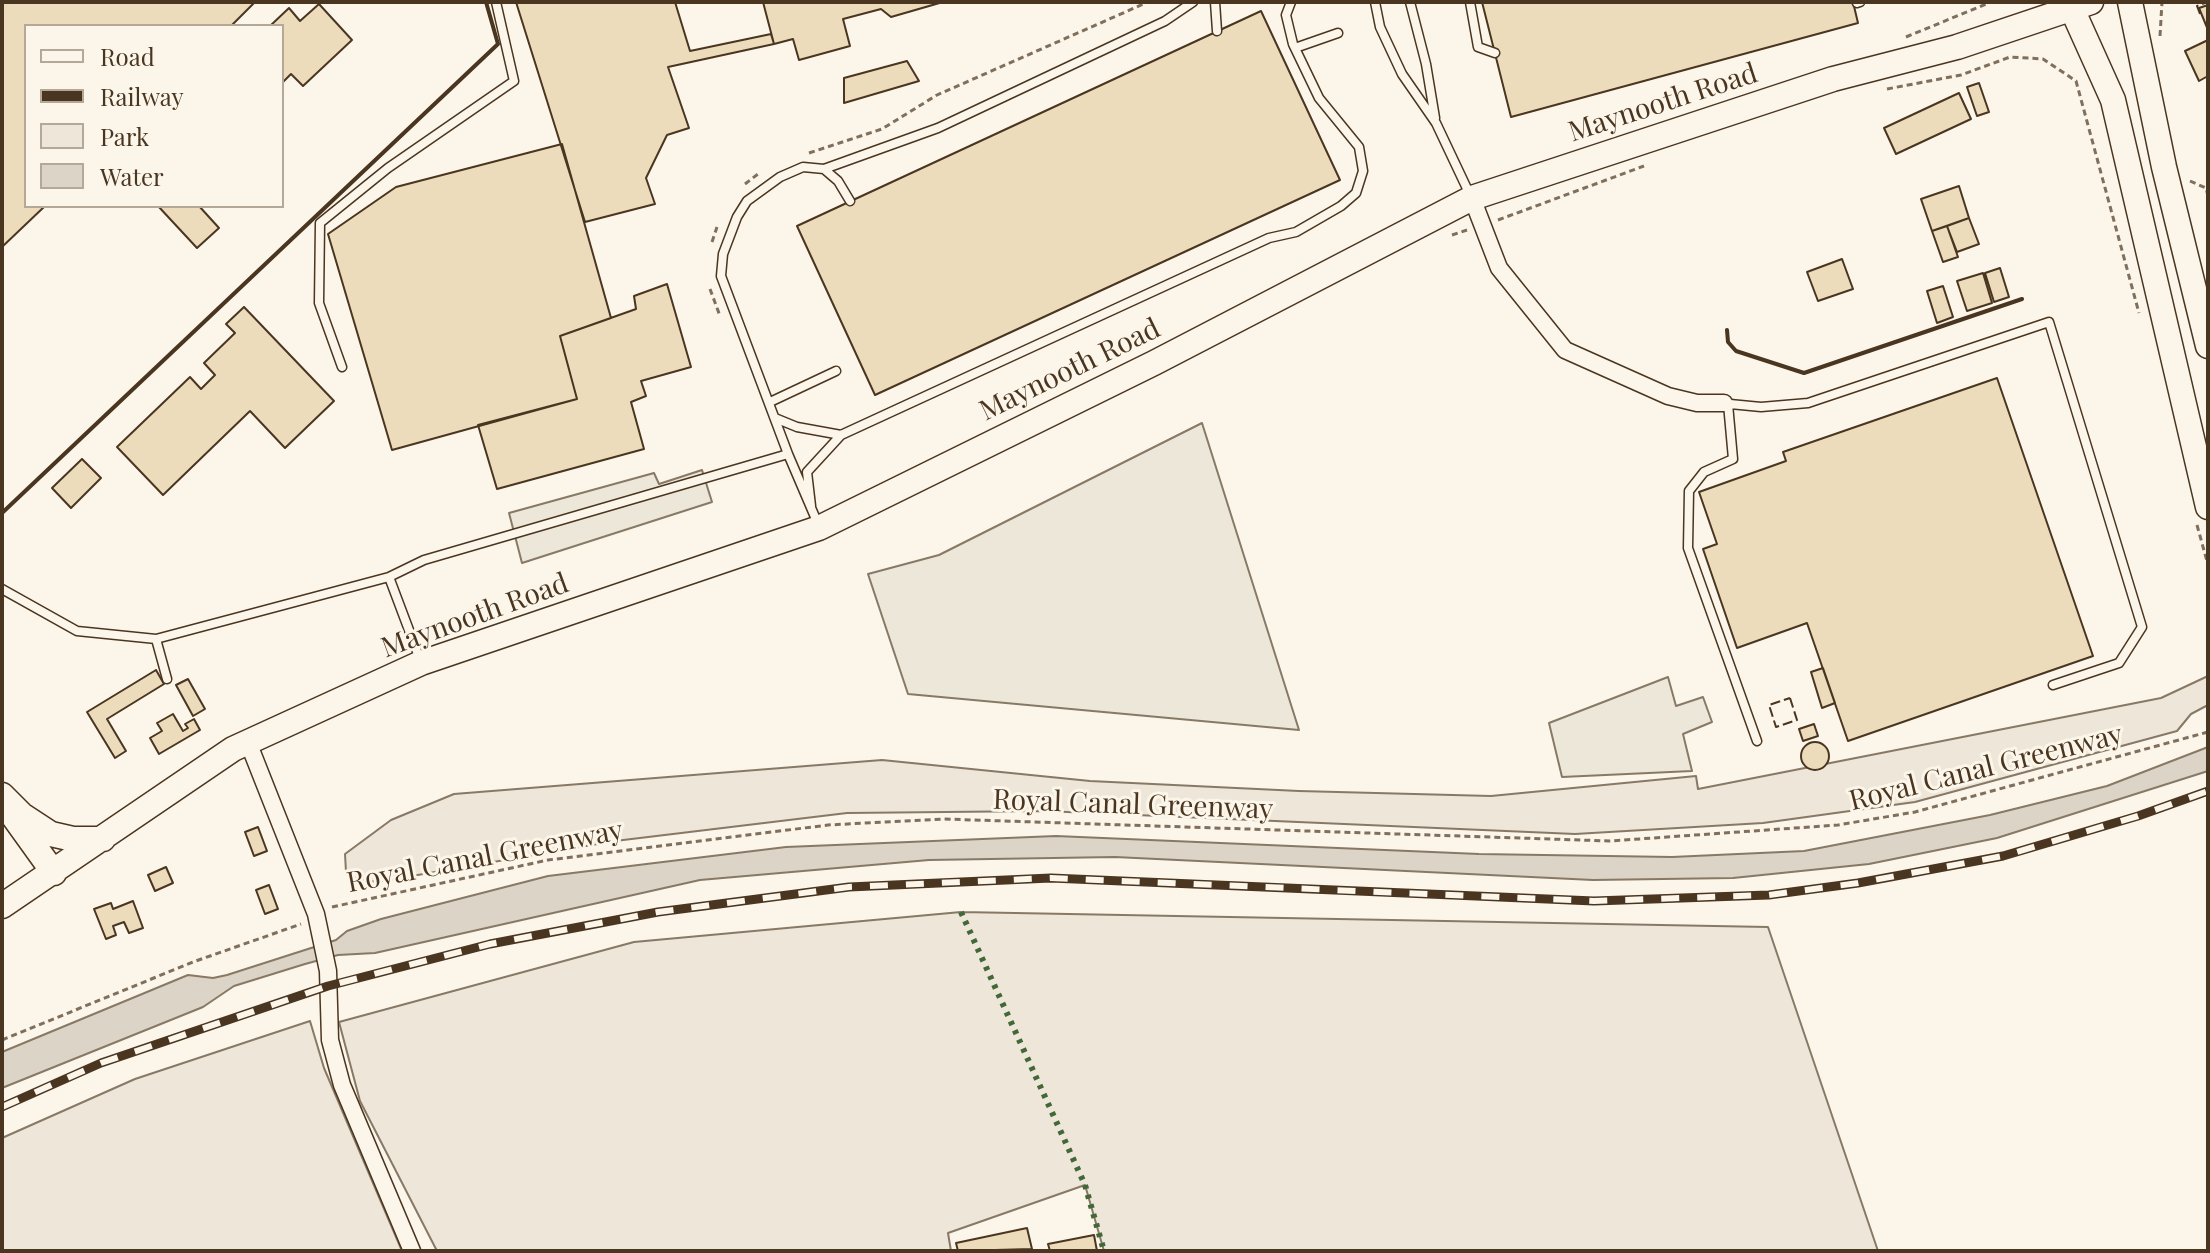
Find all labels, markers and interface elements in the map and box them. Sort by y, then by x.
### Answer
legend [24,24,284,208]
text: Road [100,40,155,72]
street label: Maynooth Road [1564,57,1762,149]
text: Railway [100,80,184,112]
text: Park [100,120,149,152]
text: Water [100,160,164,192]
street label: Maynooth Road [974,312,1166,428]
street label: Maynooth Road [377,567,573,665]
street label: Royal Canal Greenway [1846,718,2126,818]
street label: Royal Canal Greenway [992,783,1274,827]
street label: Royal Canal Greenway [344,814,626,900]

